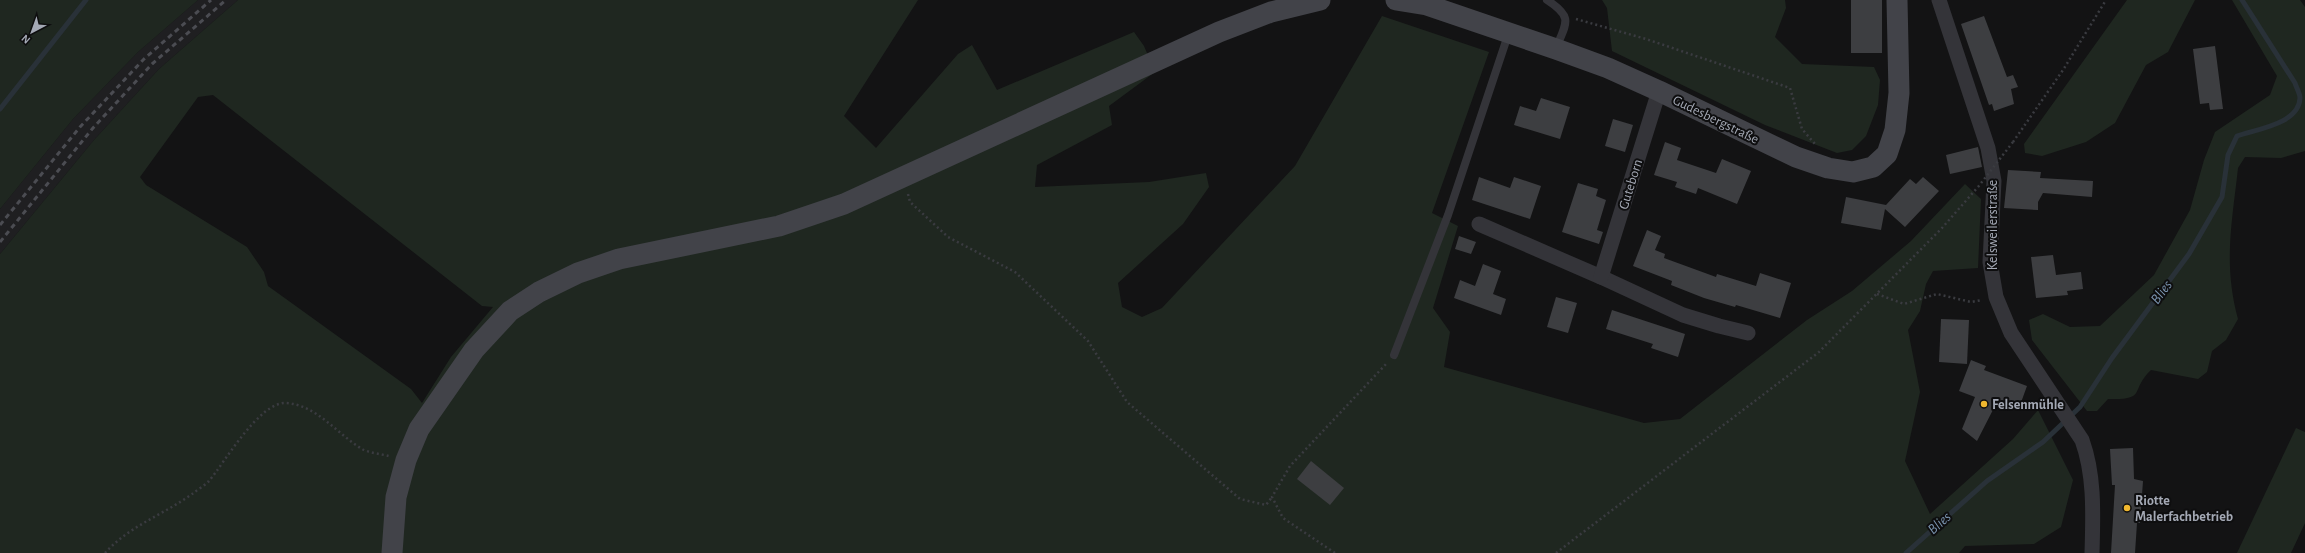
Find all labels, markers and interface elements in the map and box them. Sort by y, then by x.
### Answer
north arrow [12,12,52,52]
text: N [19,33,32,46]
street label: Gudesbergstraße [1670,93,1761,147]
street label: Guteborn [1617,158,1645,211]
street label: Kelsweilerstraße [1986,180,2000,270]
water label: Blies [2148,278,2175,307]
place label: Felsenmühle [1992,398,2064,412]
marker: Felsenmühle [1979,399,1989,409]
place label: Riotte Malerfachbetrieb [2135,494,2233,524]
marker: Riotte Malerfachbetrieb [2122,503,2132,513]
water label: Blies [1925,509,1954,537]

